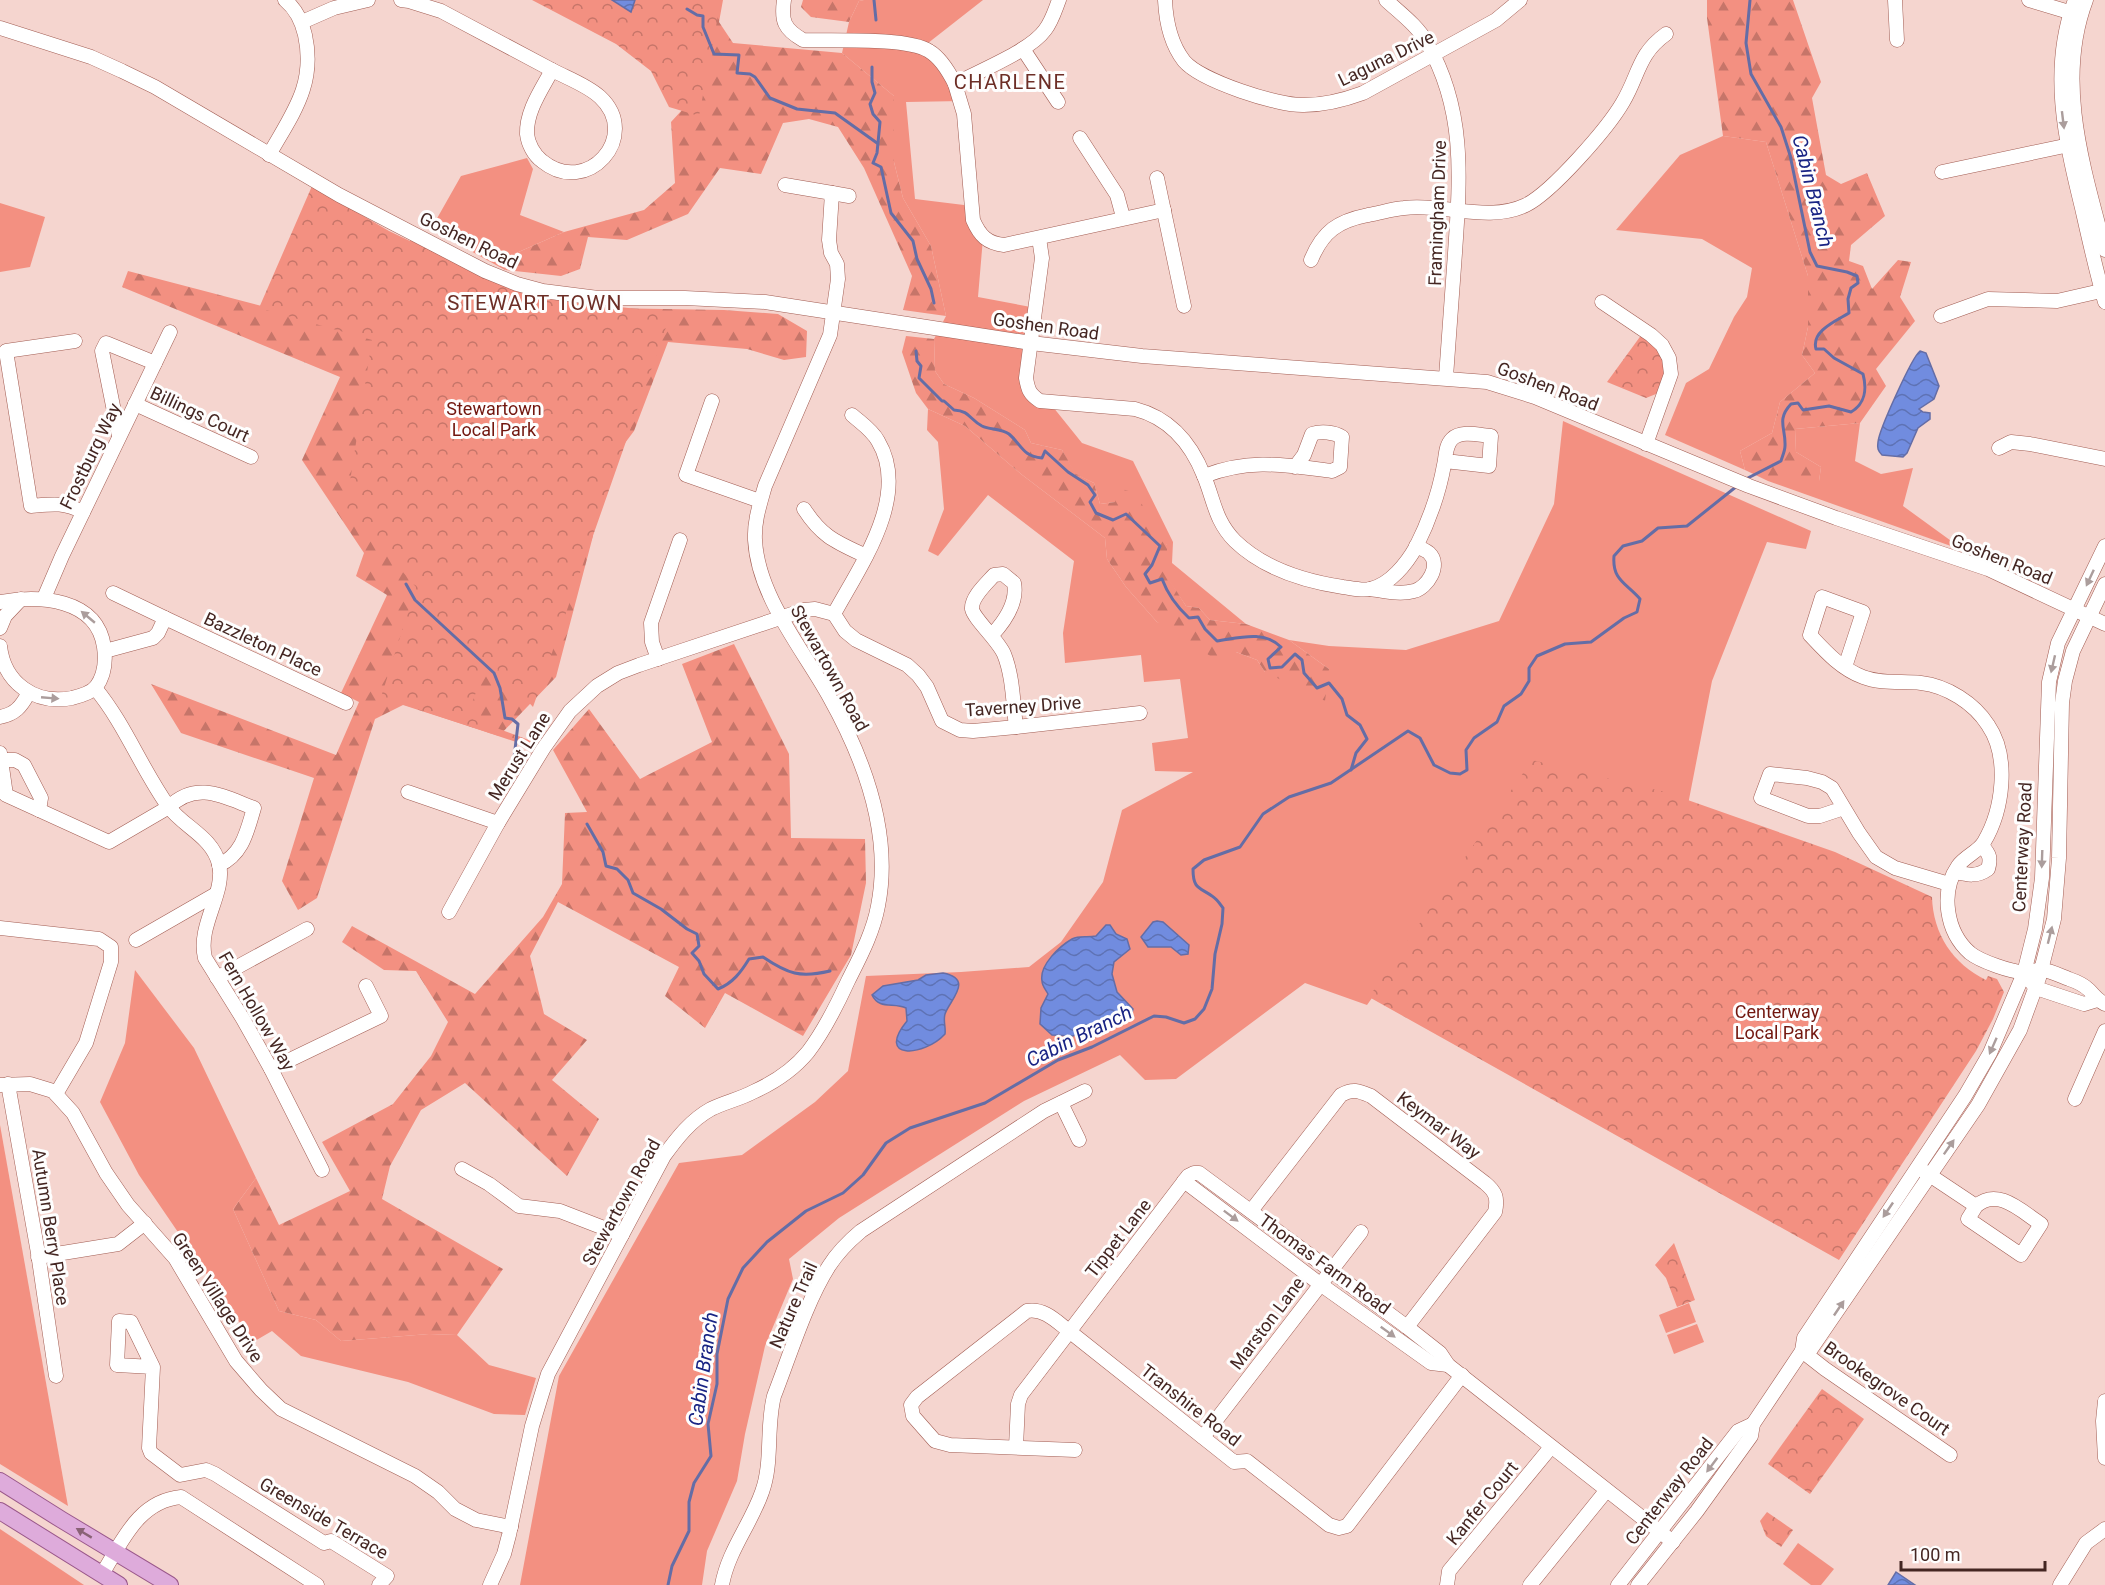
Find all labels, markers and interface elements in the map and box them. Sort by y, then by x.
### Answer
street label: Laguna Drive [1335,26,1437,90]
district label: CHARLENE [954,70,1066,94]
one-way arrow [2059,110,2068,129]
water label: Cabin Branch [1787,132,1839,250]
street label: Framingham Drive [1424,140,1450,286]
street label: Goshen Road [416,207,522,273]
district label: STEWART TOWN [447,291,623,315]
street label: Goshen Road [992,308,1100,344]
street label: Goshen Road [1494,357,1602,415]
street label: Billings Court [147,382,253,446]
park label: Stewartown Local Park [446,398,542,440]
street label: Frostburg Way [55,399,125,513]
street label: Goshen Road [1948,529,2056,589]
one-way arrow [2085,570,2095,588]
street label: Stewartown Road [787,601,873,735]
street label: Bazzleton Place [201,608,325,680]
one-way arrow [80,611,96,624]
one-way arrow [2048,655,2057,674]
street label: Taverney Drive [964,691,1082,721]
one-way arrow [41,693,60,703]
street label: Merust Lane [484,708,554,804]
street label: Centerway Road [2008,781,2036,913]
one-way arrow [2038,849,2047,868]
one-way arrow [2046,926,2056,944]
street label: Fern Hollow Way [214,948,300,1075]
water label: Cabin Branch [1022,1000,1136,1072]
park label: Centerway Local Park [1735,1001,1820,1043]
one-way arrow [1989,1037,1998,1054]
street label: Keymar Way [1393,1087,1485,1163]
street label: Stewartown Road [578,1135,664,1269]
one-way arrow [1943,1139,1954,1155]
street label: Autumn Berry Place [28,1147,74,1307]
street label: Tippet Lane [1081,1194,1155,1282]
one-way arrow [1883,1201,1894,1218]
street label: Thomas Farm Road [1255,1209,1395,1319]
one-way arrow [1224,1210,1239,1222]
street label: Green Village Drive [168,1228,268,1366]
street label: Nature Trail [765,1259,821,1351]
street label: Marston Lane [1225,1273,1309,1373]
one-way arrow [1833,1301,1845,1317]
water label: Cabin Branch [683,1310,723,1428]
one-way arrow [1380,1326,1396,1337]
street label: Brookegrove Court [1820,1337,1954,1439]
street label: Transhire Road [1137,1360,1245,1450]
street label: Centerway Road [1621,1433,1717,1549]
street label: Kanfer Court [1442,1457,1522,1549]
one-way arrow [1706,1457,1719,1473]
street label: Greenside Terrace [256,1473,392,1563]
one-way arrow [76,1528,92,1539]
scale bar [1901,1534,2045,1572]
text: 100 m [1910,1544,1961,1565]

